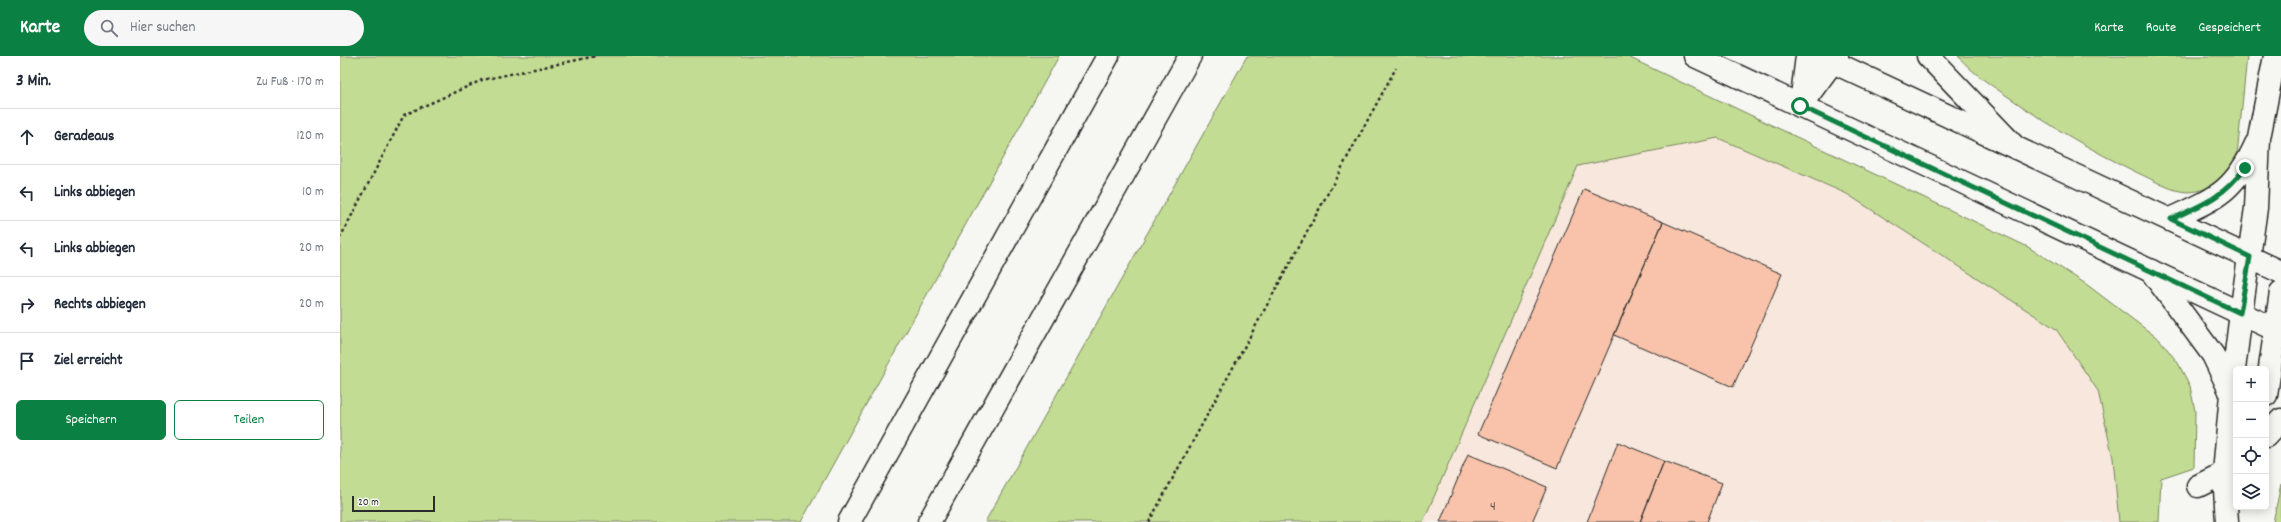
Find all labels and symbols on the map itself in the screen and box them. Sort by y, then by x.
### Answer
route start [1791,97,1809,115]
route end [2236,159,2254,177]
scale bar [352,494,435,513]
house number: 4 [1490,497,1496,517]

